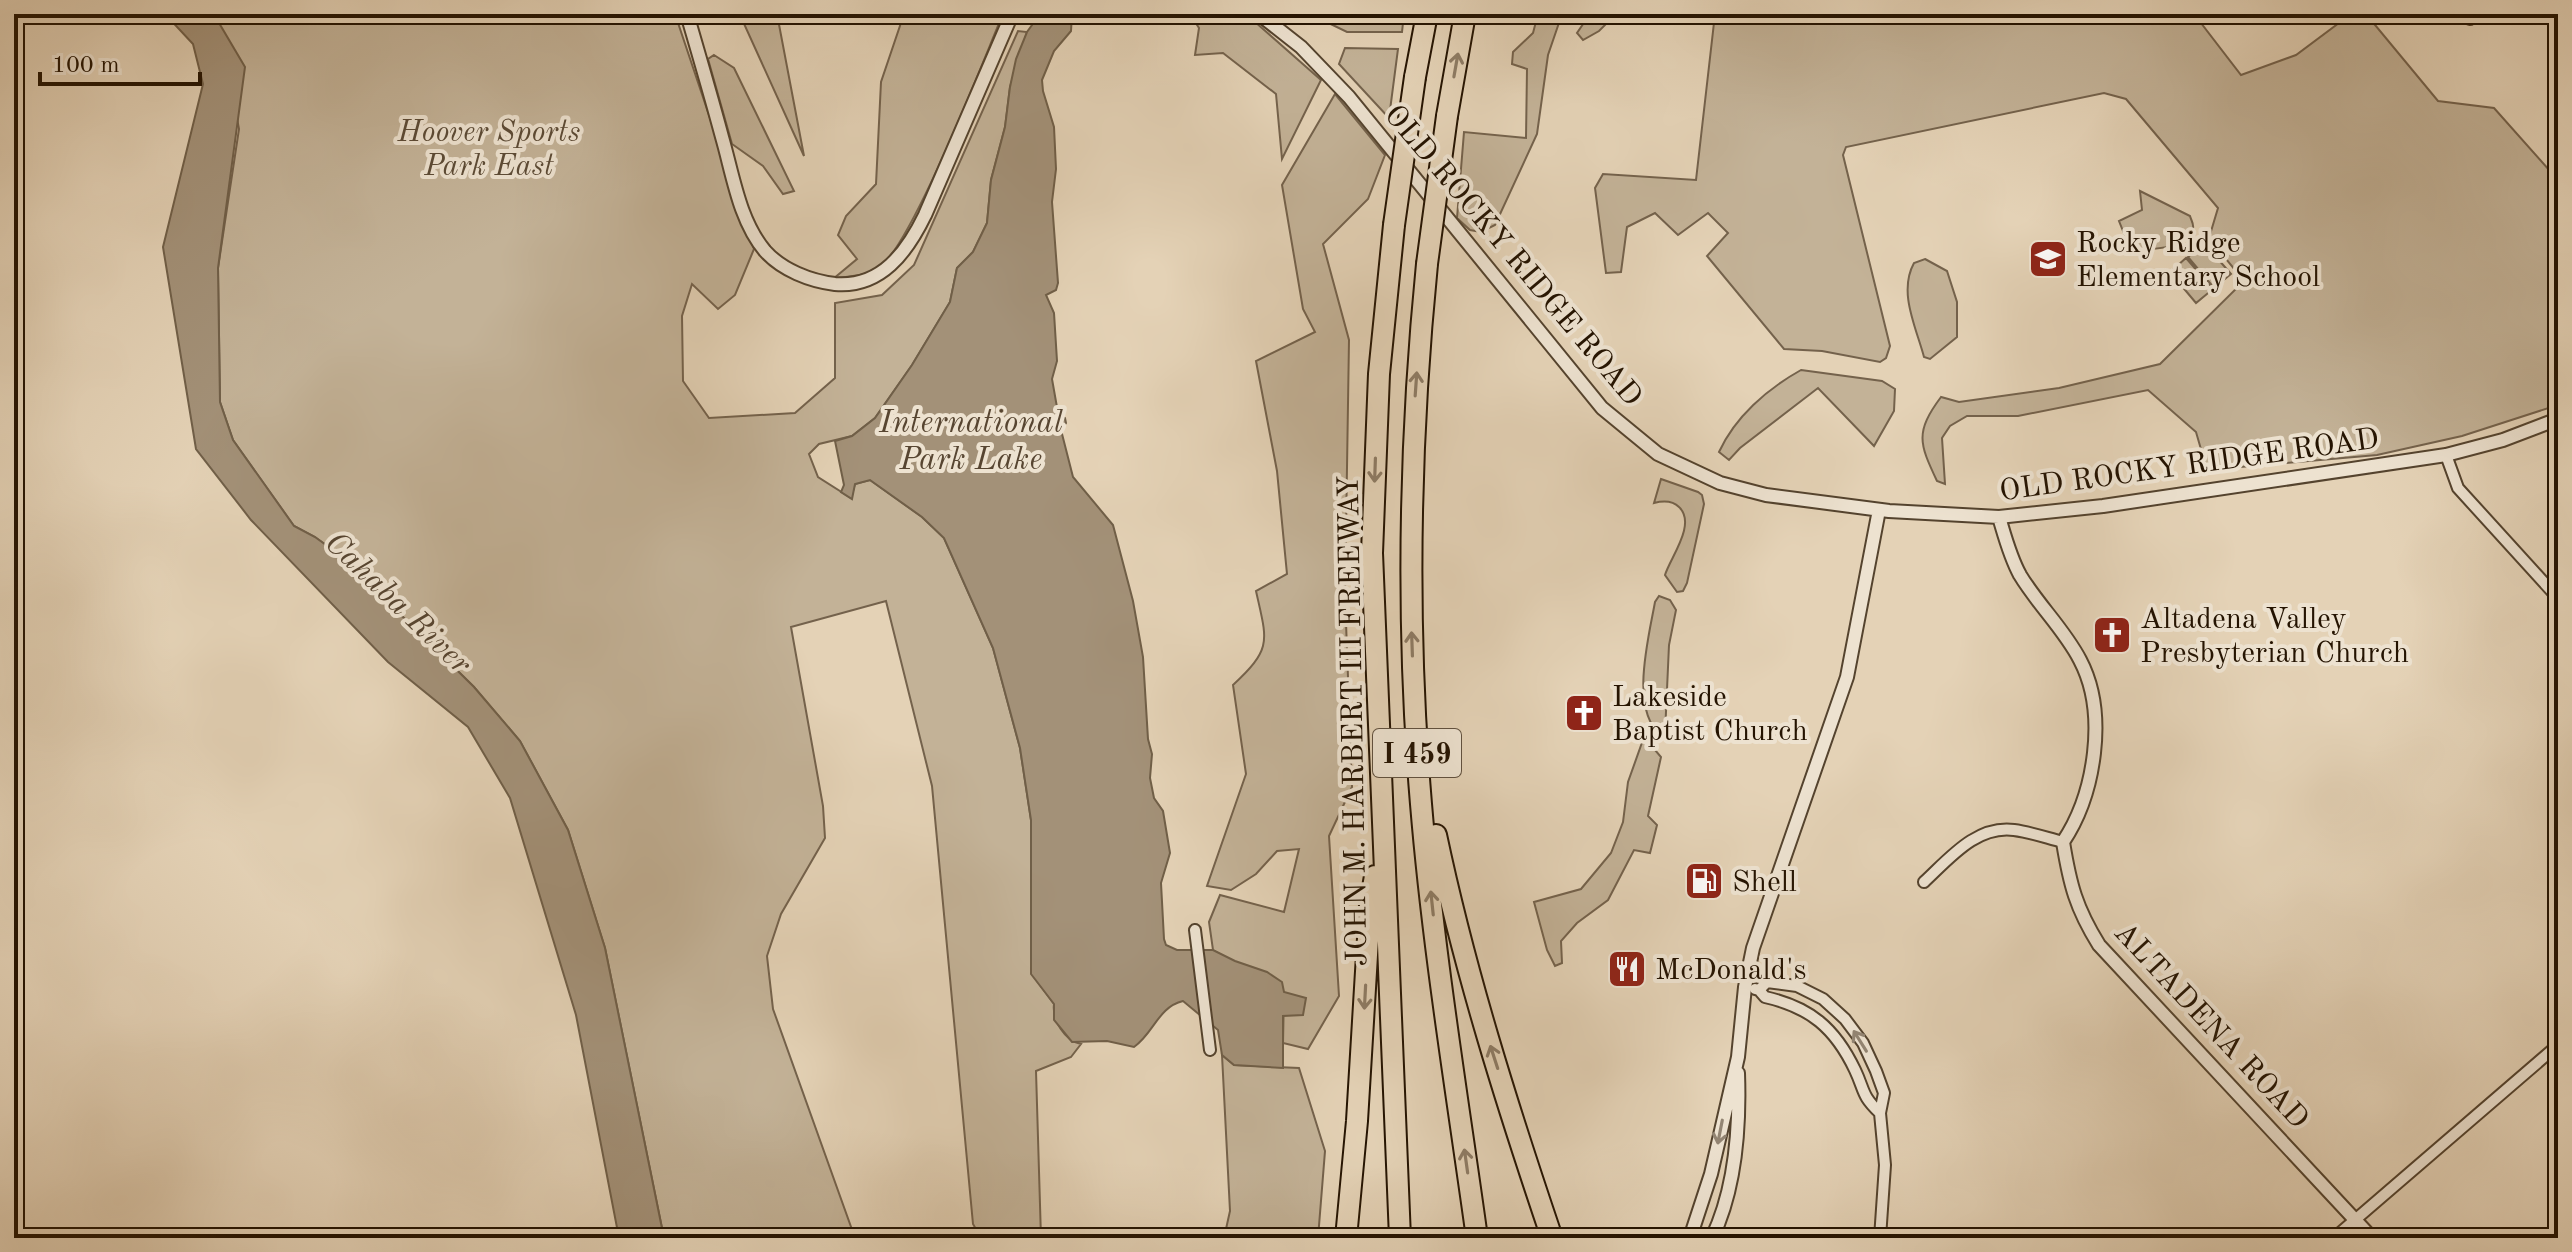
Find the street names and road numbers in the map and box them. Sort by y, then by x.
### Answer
street label: OLD ROCKY RIDGE ROAD [1378,100,1647,413]
street label: OLD ROCKY RIDGE ROAD [1998,424,2381,507]
street label: JOHN M. HARBERT III FREEWAY [1335,475,1373,967]
road number: I 459 [1373,729,1461,777]
street label: ALTADENA ROAD [2108,918,2313,1135]

